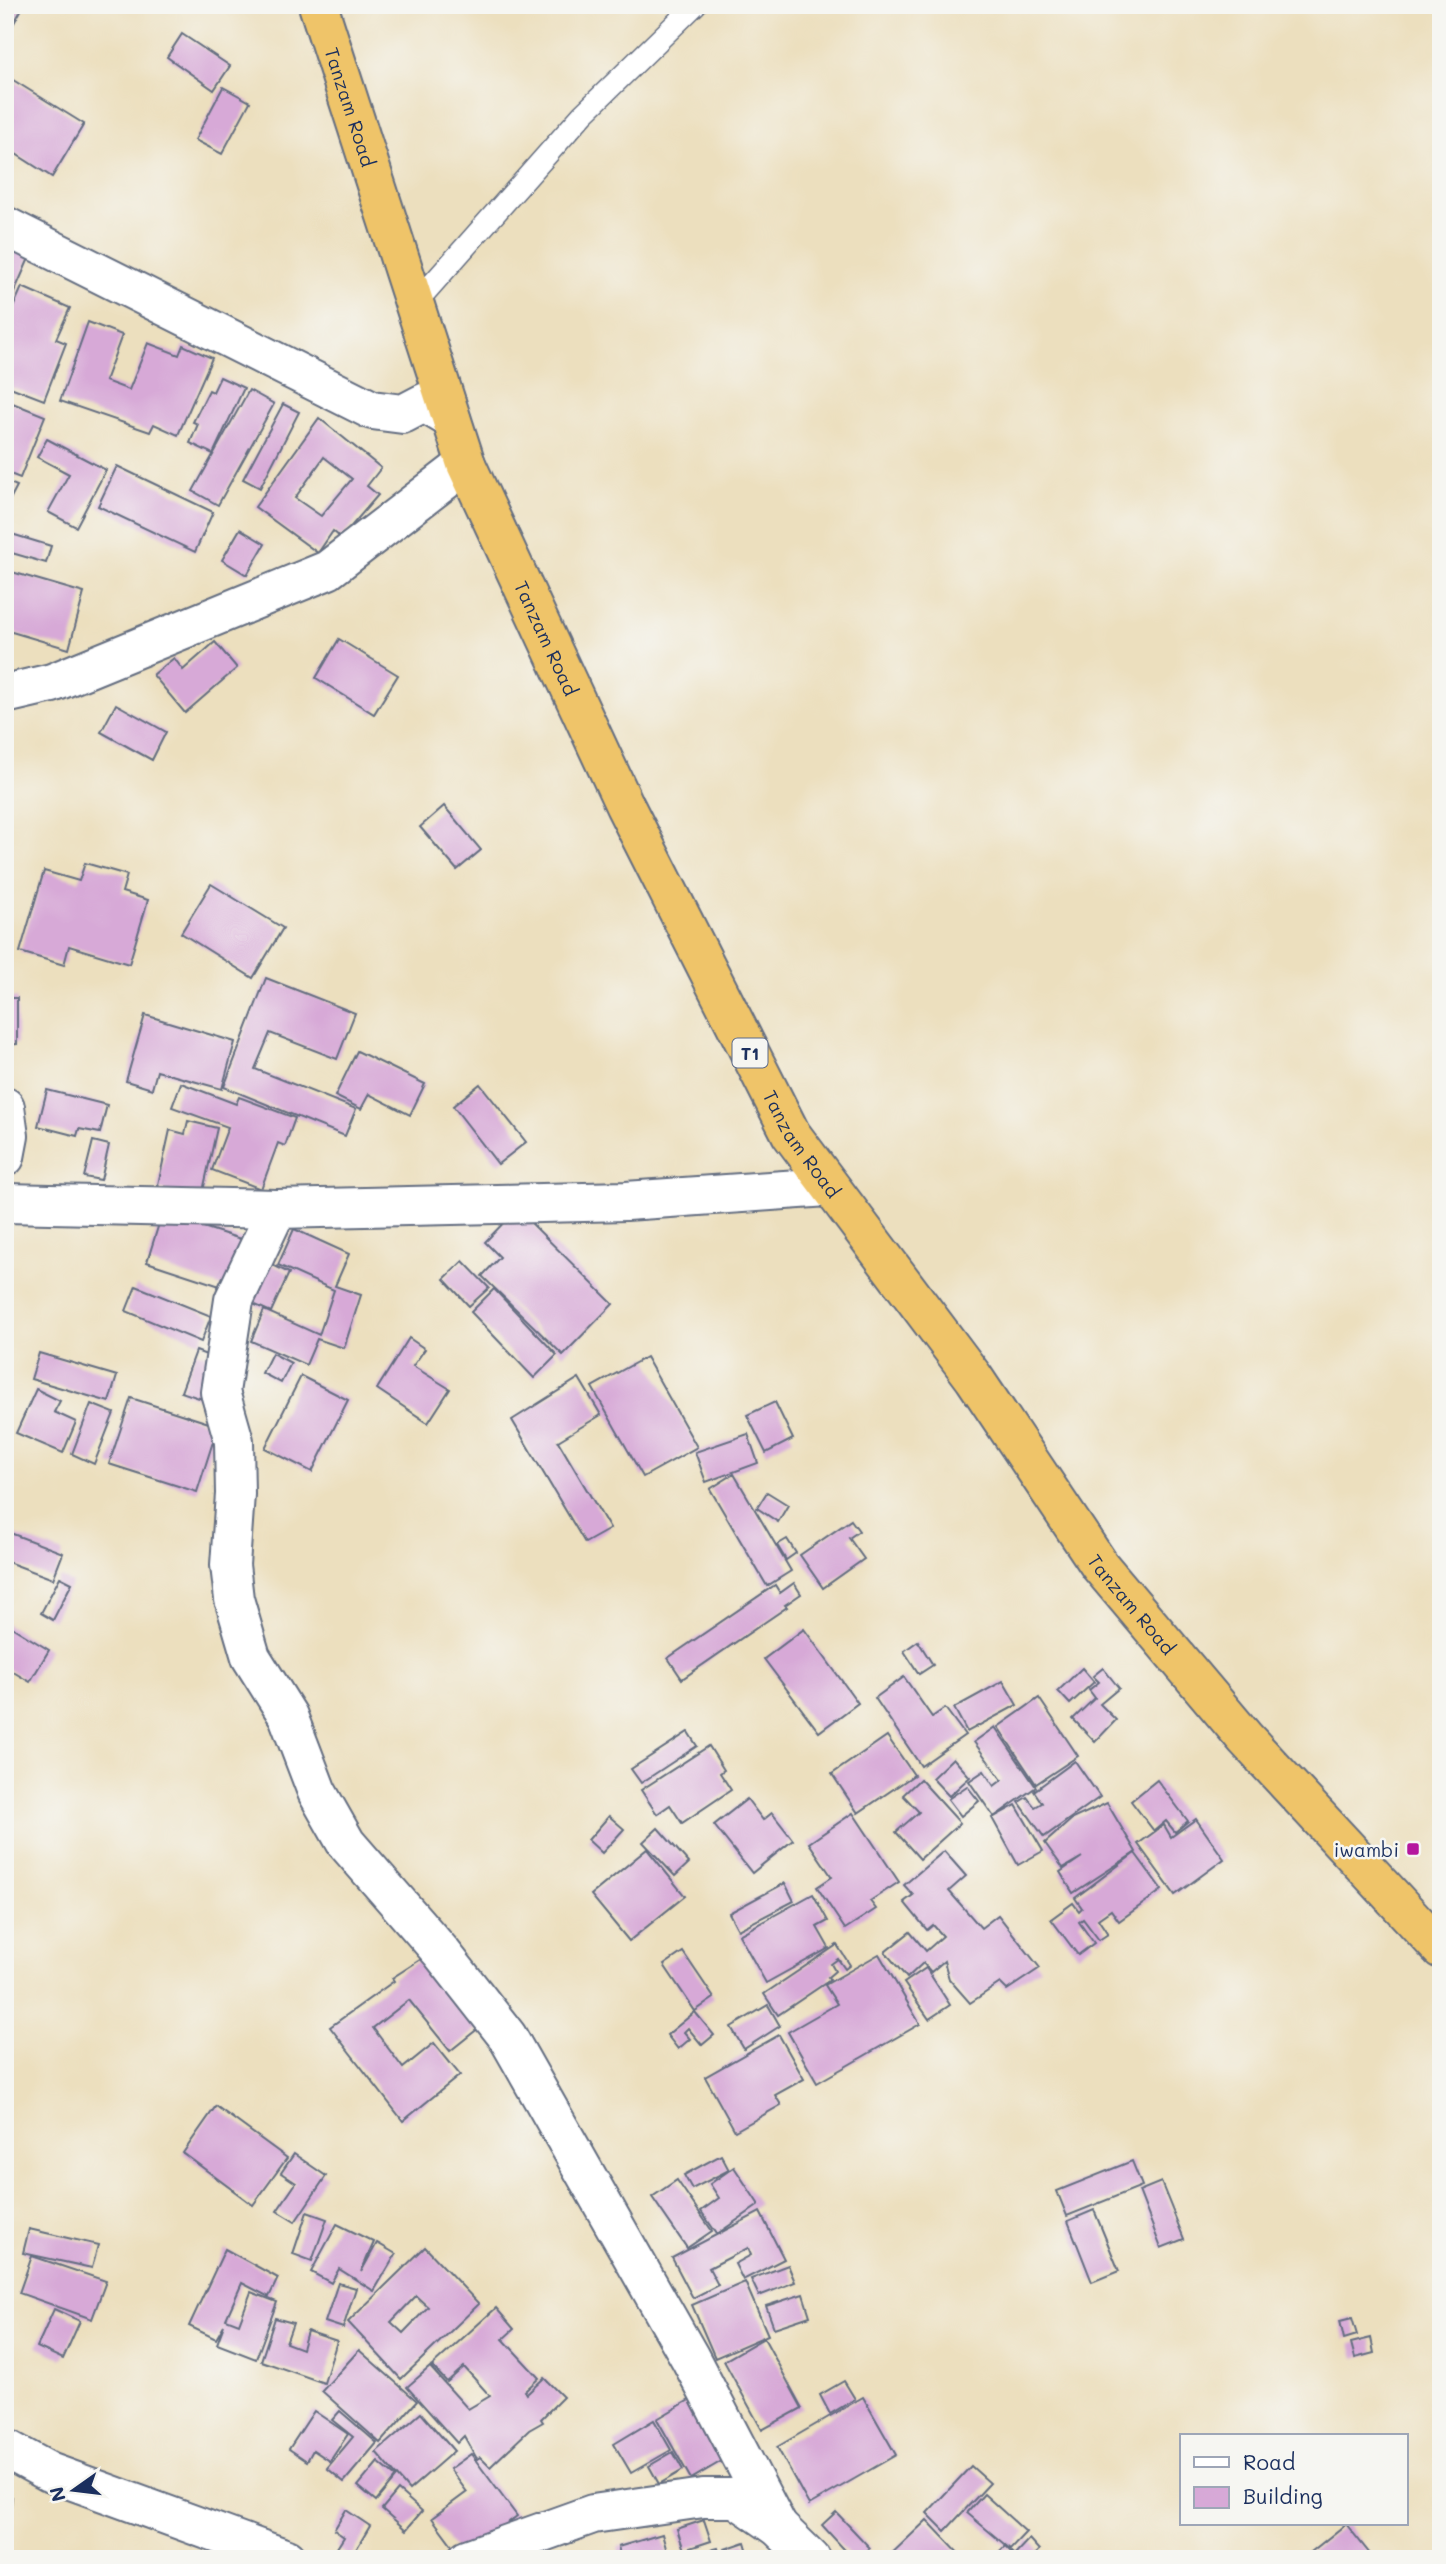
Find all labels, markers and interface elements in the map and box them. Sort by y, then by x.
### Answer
street label: Tanzam Road [320,44,382,170]
street label: Tanzam Road [509,576,584,699]
road number: T1 [732,1038,768,1068]
street label: Tanzam Road [758,1085,847,1202]
street label: Tanzam Road [1083,1549,1182,1659]
place label: iwambi [1334,1837,1399,1862]
marker: iwambi [1405,1841,1421,1857]
legend [1180,2434,1408,2526]
text: Road [1243,2448,1295,2475]
north arrow [38,2456,108,2526]
text: Building [1243,2482,1323,2509]
text: N [43,2484,71,2504]

